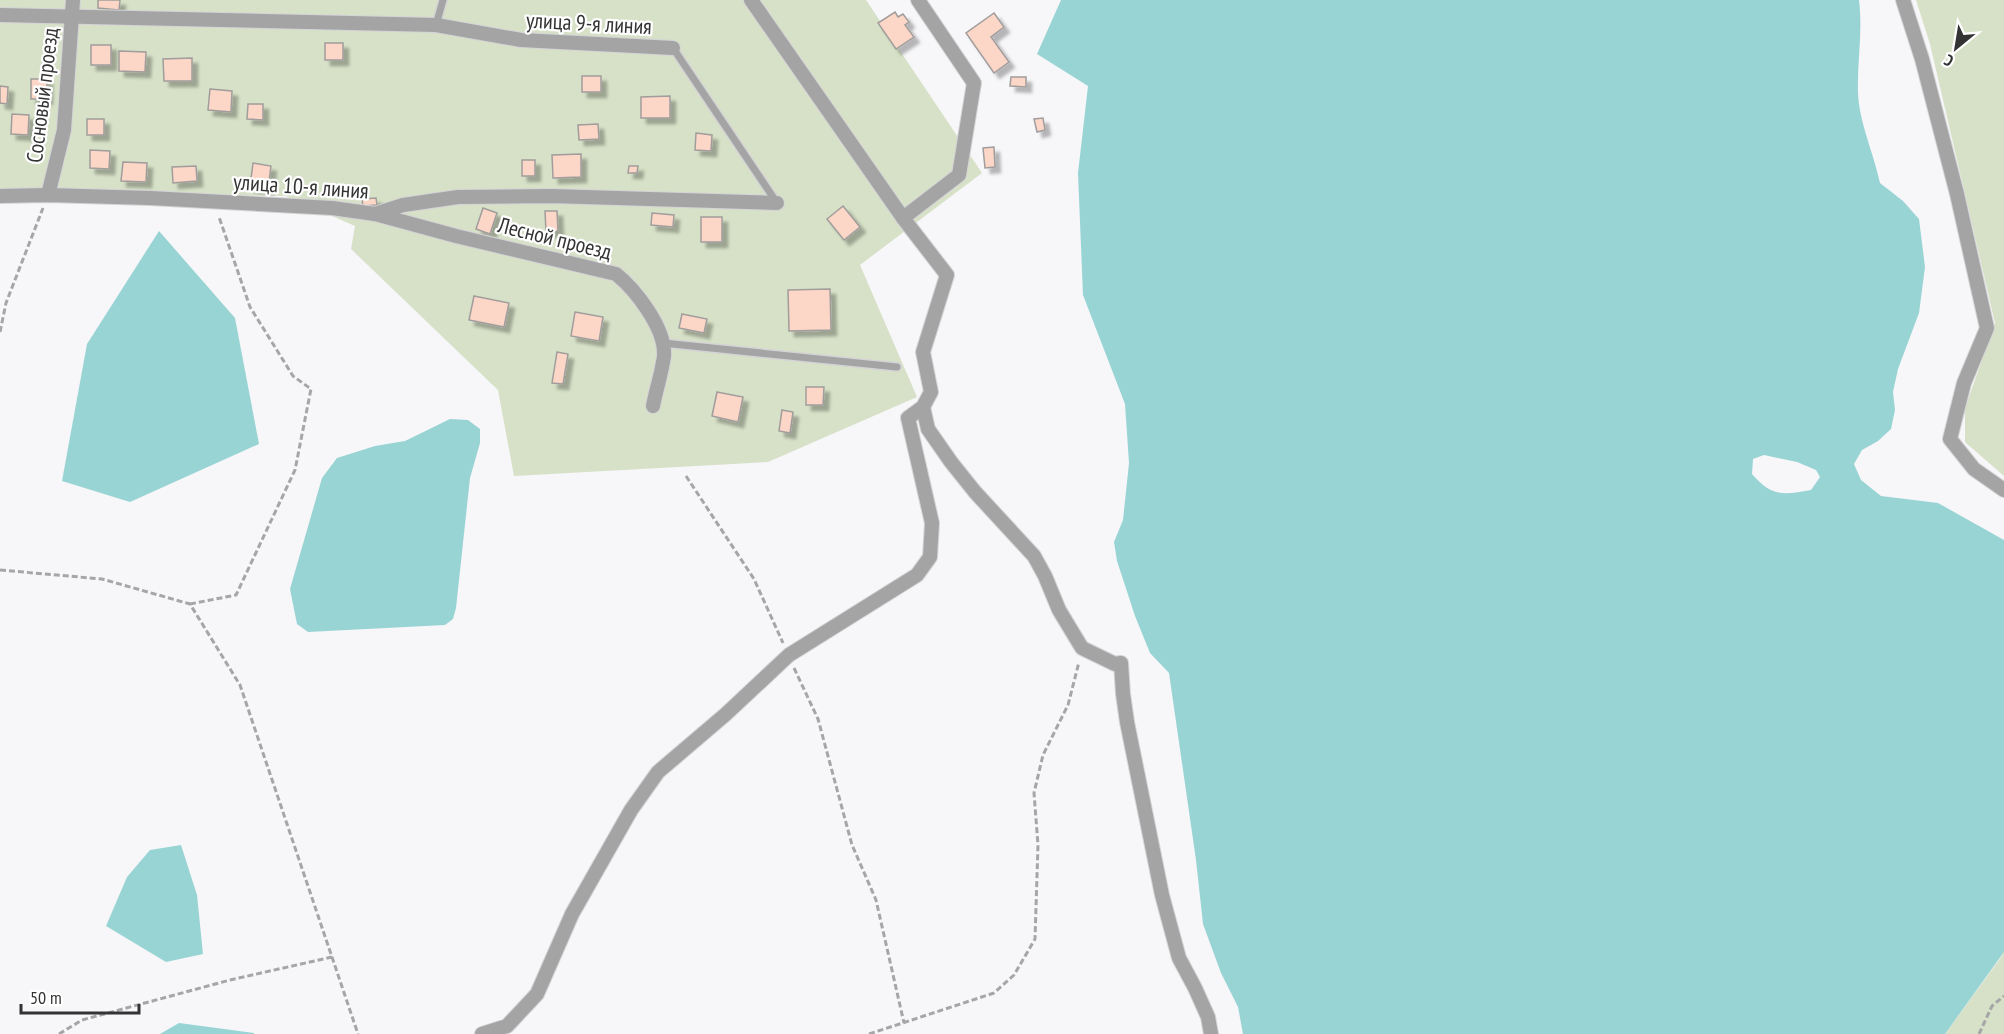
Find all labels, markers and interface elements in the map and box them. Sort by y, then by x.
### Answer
street label: улица 9-я линия [526,6,652,40]
north arrow [1926,18,1986,78]
street label: Сосновый проезд [20,26,64,164]
text: С [1940,50,1957,71]
street label: улица 10-я линия [232,167,370,205]
street label: Лесной проезд [494,210,615,266]
scale bar [21,977,140,1015]
text: 50 m [30,986,62,1009]

